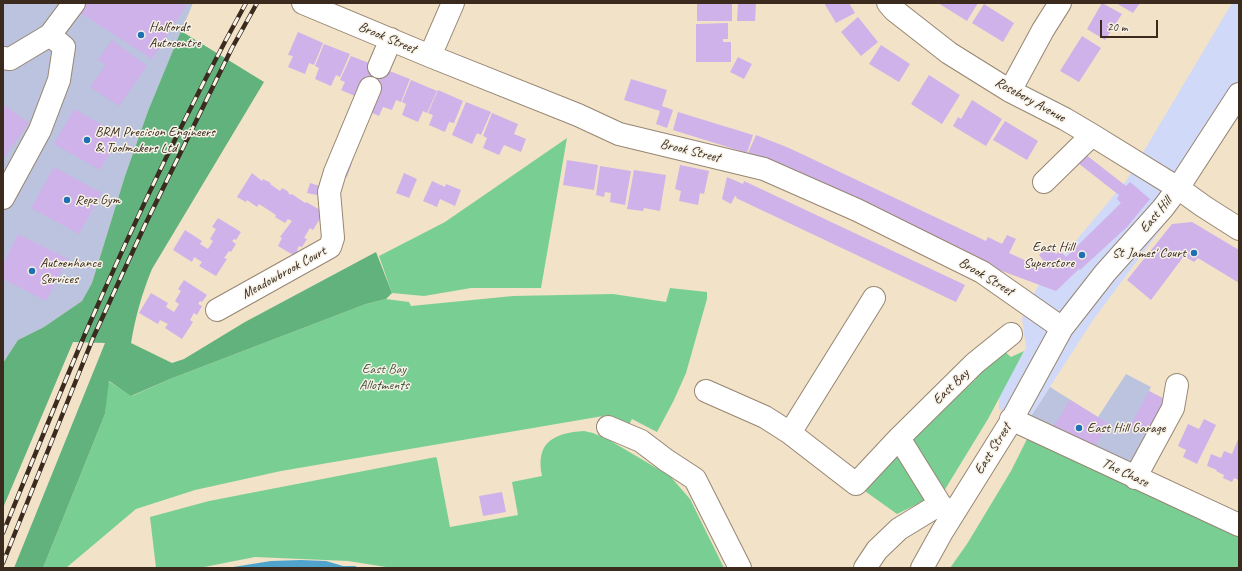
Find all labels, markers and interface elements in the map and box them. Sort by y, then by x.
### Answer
scale bar [1102,12,1160,38]
street label: Brook Street [356,18,418,58]
place label: Halfords Autocentre [149,19,201,52]
text: 20 m [1107,19,1127,35]
marker: Halfords Autocentre [136,30,146,40]
street label: Rosebery Avenue [992,74,1068,126]
place label: BRM Precision Engineers & Toolmakers Ltd [95,124,215,156]
marker: BRM Precision Engineers & Toolmakers Ltd [82,135,92,145]
street label: Brook Street [658,135,722,167]
place label: Repz Gym [75,192,120,208]
street label: East Hill [1136,194,1176,236]
marker: Repz Gym [62,195,72,205]
place label: East Hill Superstore [1023,239,1074,272]
street label: Meadowbrook Court [239,243,329,303]
place label: St James' Court [1112,245,1186,261]
marker: St James' Court [1189,248,1199,258]
marker: East Hill Superstore [1077,250,1087,260]
street label: Brook Street [955,254,1017,300]
place label: Autoenhance Services [40,255,101,288]
marker: Autoenhance Services [27,266,37,276]
park label: East Bay Allotments [359,361,409,394]
street label: East Bay [929,366,973,408]
street label: East Street [971,420,1015,478]
place label: East Hill Garage [1087,420,1165,436]
marker: East Hill Garage [1074,423,1084,433]
street label: The Chase [1099,455,1151,491]

